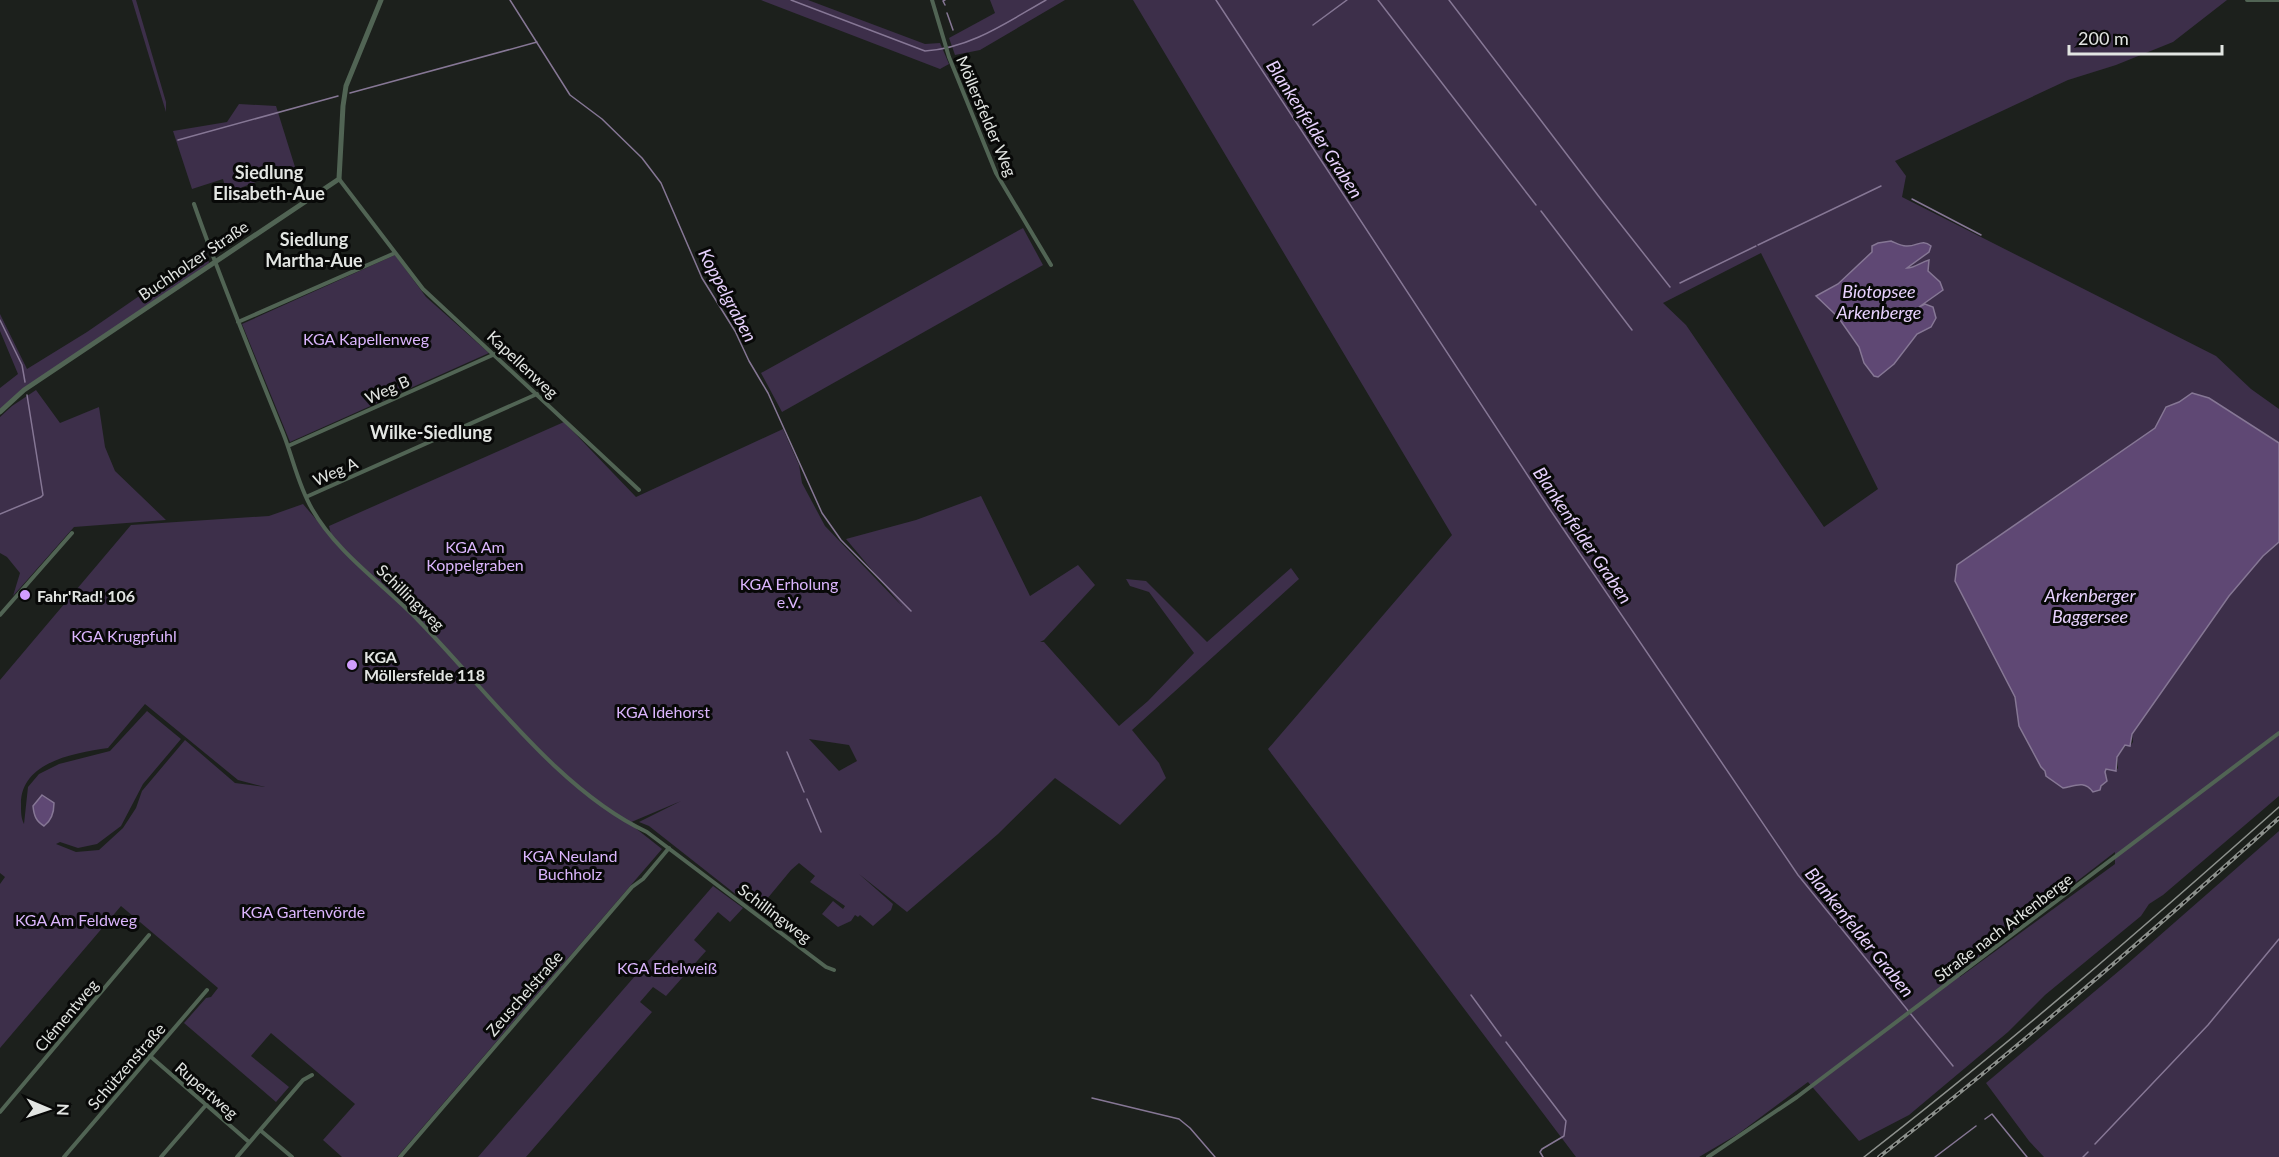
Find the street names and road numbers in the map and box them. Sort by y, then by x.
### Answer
street label: Möllersfelder Weg [953,53,1021,179]
street label: Buchholzer Straße [135,216,251,304]
street label: Kapellenweg [484,326,562,402]
street label: Weg B [362,371,412,407]
street label: Weg A [310,453,360,489]
street label: Schillingweg [373,560,449,634]
street label: Straße nach Arkenberge [1930,869,2076,985]
street label: Schillingweg [735,879,815,947]
street label: Zeuschelstraße [482,947,566,1039]
street label: Clémentweg [30,975,102,1055]
street label: Schützenstraße [83,1019,169,1113]
street label: Rupertweg [172,1058,242,1122]

